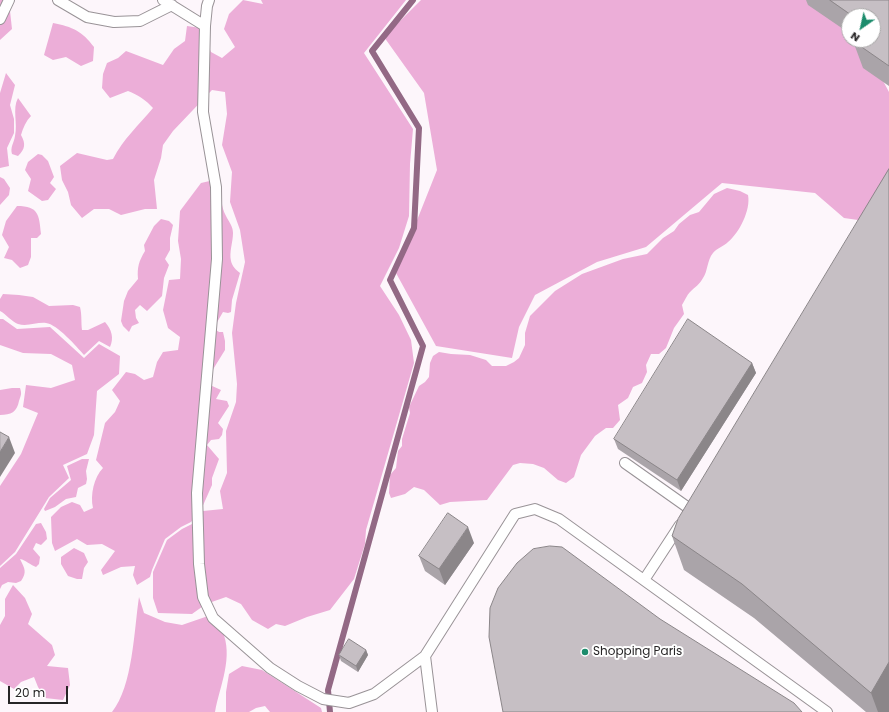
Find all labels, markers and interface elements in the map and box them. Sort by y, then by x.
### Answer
north arrow [841,8,881,48]
text: N [847,28,863,46]
place label: Shopping Paris [593,645,682,659]
marker: Shopping Paris [580,647,590,657]
scale bar [10,678,70,704]
text: 20 m [15,684,45,701]

